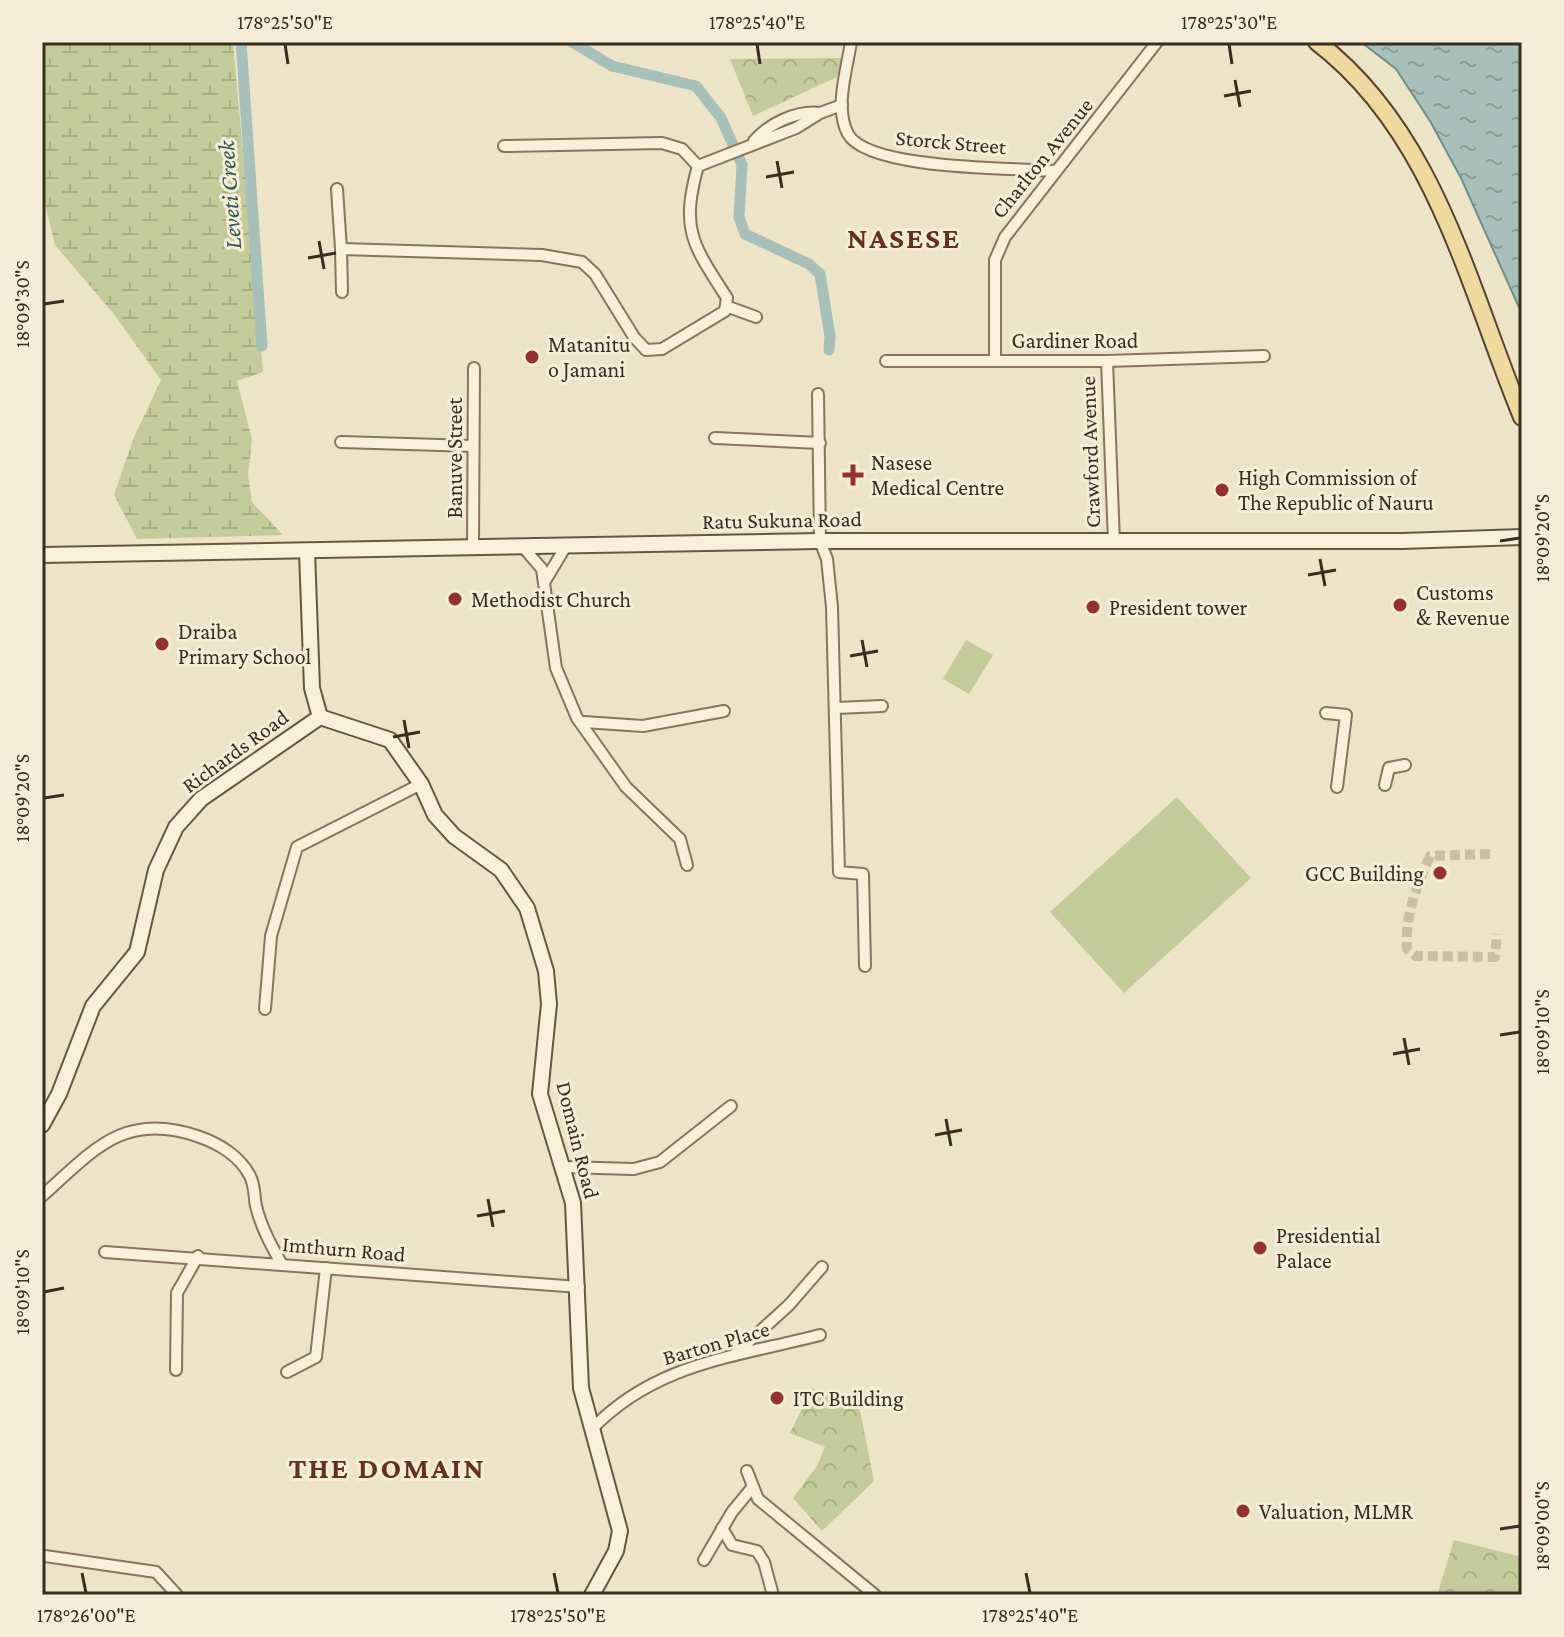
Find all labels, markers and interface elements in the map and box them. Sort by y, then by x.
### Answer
text: 178°25'50"E [237,11,333,33]
text: 178°25'40"E [709,11,805,33]
text: 178°25'30"E [1181,11,1277,33]
street label: Charlton Avenue [986,93,1098,223]
street label: Storck Street [895,125,1008,159]
water label: Leveti Creek [212,138,246,250]
district label: NASESE [847,221,961,254]
text: 18°09'30"S [11,260,33,348]
street label: Gardiner Road [1012,328,1139,353]
place label: Matanitu o Jamani [548,332,631,382]
marker: Matanitu o Jamani [523,348,541,366]
street label: Crawford Avenue [1075,376,1105,528]
street label: Banuve Street [442,397,467,518]
place label: Nasese Medical Centre [871,450,1004,500]
marker: Nasese Medical Centre [842,464,864,486]
place label: High Commission of The Republic of Nauru [1238,465,1434,515]
marker: High Commission of The Republic of Nauru [1213,481,1231,499]
text: 18°09'20"S [1531,494,1553,582]
street label: Ratu Sukuna Road [702,506,863,534]
place label: Customs & Revenue [1416,580,1510,630]
place label: Methodist Church [471,587,631,612]
marker: Methodist Church [446,590,464,608]
place label: President tower [1109,595,1248,620]
marker: Customs & Revenue [1391,596,1409,614]
marker: President tower [1084,598,1102,616]
place label: Draiba Primary School [178,619,312,669]
marker: Draiba Primary School [153,635,171,653]
street label: Richards Road [177,704,293,798]
text: 18°09'20"S [11,754,33,842]
place label: GCC Building [1305,861,1424,886]
marker: GCC Building [1431,864,1449,882]
text: 18°09'10"S [1531,989,1553,1075]
street label: Domain Road [551,1079,605,1202]
place label: Presidential Palace [1276,1223,1381,1273]
street label: Imthurn Road [281,1231,407,1267]
marker: Presidential Palace [1251,1239,1269,1257]
text: 18°09'10"S [11,1249,33,1335]
street label: Barton Place [660,1316,772,1370]
place label: ITC Building [793,1386,904,1411]
marker: ITC Building [768,1389,786,1407]
district label: THE DOMAIN [288,1451,486,1484]
text: 18°09'00"S [1531,1481,1553,1571]
place label: Valuation, MLMR [1259,1499,1414,1524]
marker: Valuation, MLMR [1234,1502,1252,1520]
text: 178°26'00"E [37,1604,135,1626]
text: 178°25'50"E [510,1604,606,1626]
text: 178°25'40"E [982,1604,1078,1626]

